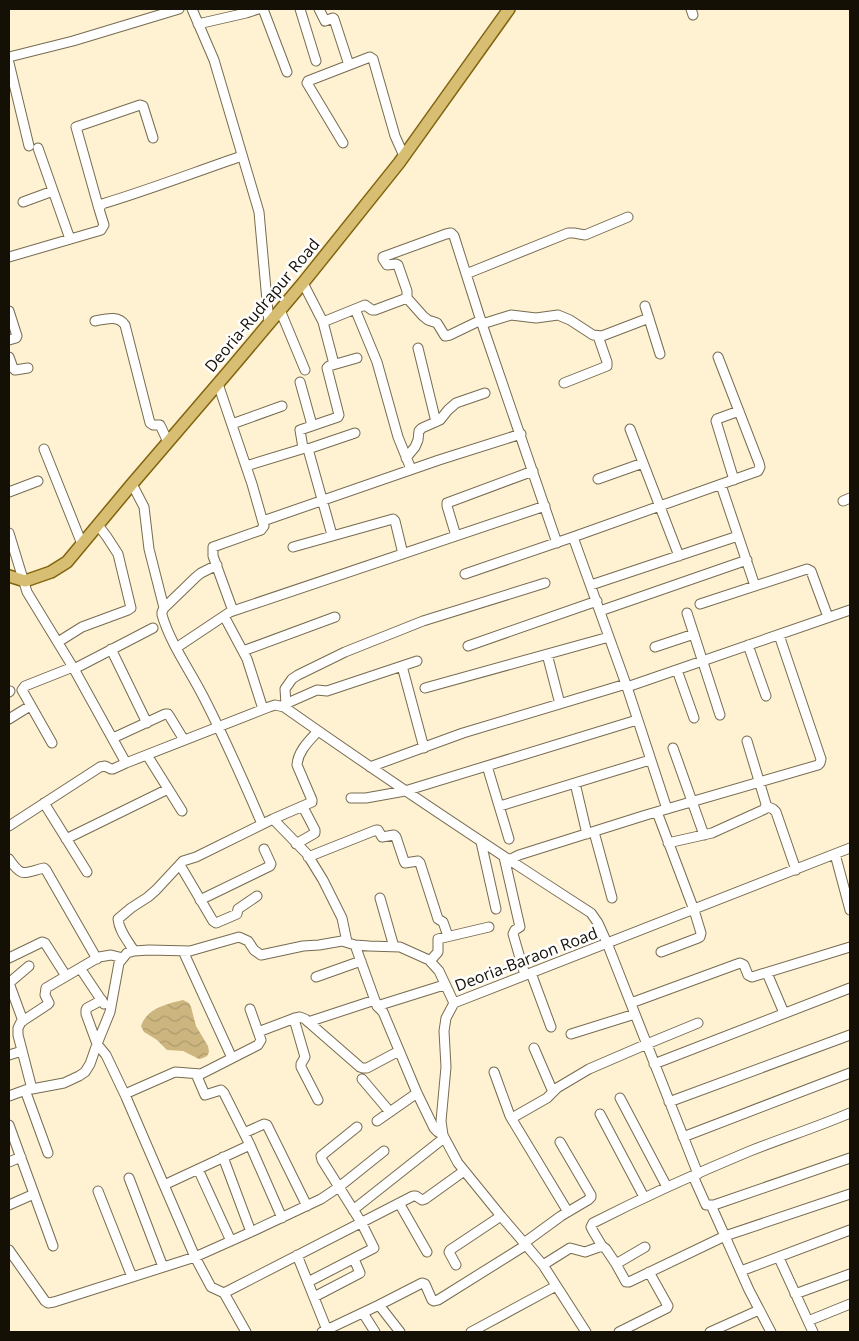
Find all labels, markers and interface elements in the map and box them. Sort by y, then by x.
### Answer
street label: Deoria-Rudrapur Road [200,233,324,377]
street label: Deoria-Baraon Road [451,922,601,996]

